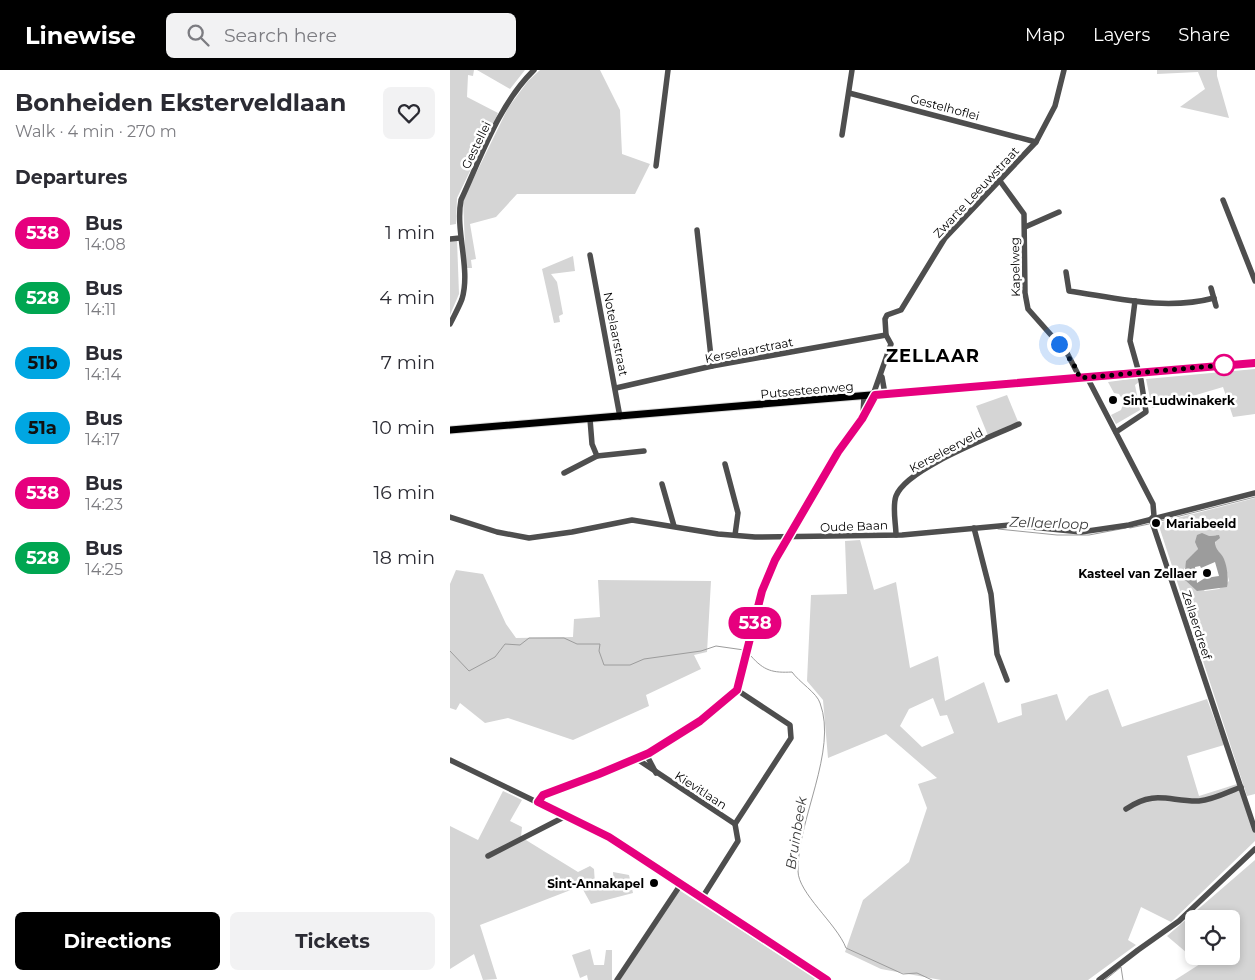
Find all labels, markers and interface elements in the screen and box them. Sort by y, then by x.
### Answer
search box [166,13,516,58]
text: Linewise [25,21,136,50]
icon: search [184,21,212,49]
text: Search here [224,24,337,47]
text: Map [1025,24,1065,46]
text: Layers [1093,24,1150,46]
text: Share [1178,24,1230,46]
button: heart [383,87,435,139]
text: Bonheiden Eksterveldlaan [15,88,346,117]
street label: Gestelhoflei [909,91,981,123]
street label: Gestellei [458,119,494,171]
text: Walk · 4 min · 270 m [15,122,177,141]
street label: Zwarte Leeuwstraat [930,143,1022,241]
text: Departures [15,166,127,189]
text: Bus [85,212,123,235]
text: 1 min [385,221,435,244]
text: 538 [26,222,59,244]
text: 14:08 [85,235,126,254]
street label: Kapelweg [1007,237,1023,297]
text: Bus [85,277,123,300]
text: 4 min [379,286,435,309]
text: 528 [26,287,59,309]
street label: Notelaarstraat [600,291,632,377]
text: 14:11 [85,300,116,319]
your location [1047,332,1072,357]
street label: Kerselaarstraat [704,334,795,366]
text: Bus [85,342,123,365]
district label: ZELLAAR [886,345,980,367]
text: 7 min [381,351,435,374]
text: 51b [27,352,58,374]
unlabelled marker [1213,354,1235,376]
text: 14:14 [85,365,121,384]
street label: Putsesteenweg [760,378,854,402]
place label: Sint-Ludwinakerk [1123,393,1235,408]
marker: Sint-Ludwinakerk [1107,394,1119,406]
text: Bus [85,407,123,430]
text: 10 min [372,416,435,439]
text: 51a [28,417,57,439]
street label: Kerseleerveld [907,424,985,476]
text: 14:17 [85,430,120,449]
text: Bus [85,472,123,495]
text: 16 min [373,481,435,504]
text: 538 [26,482,59,504]
text: 14:23 [85,495,123,514]
water label: Zellaerloop [1008,513,1089,533]
place label: Mariabeeld [1166,516,1236,531]
street label: Oude Baan [820,517,888,535]
marker: Mariabeeld [1150,517,1162,529]
text: Bus [85,537,123,560]
text: 18 min [373,546,435,569]
text: 528 [26,547,59,569]
text: 14:25 [85,560,123,579]
place label: Kasteel van Zellaer [1078,566,1197,581]
marker: Kasteel van Zellaer [1201,567,1213,579]
street label: Zellaerdreef [1179,589,1215,662]
line badge: 538 [726,607,784,639]
text: 538 [738,612,772,634]
street label: Kievitlaan [672,768,730,812]
water label: Bruinbeek [781,795,811,871]
place label: Sint-Annakapel [547,876,644,891]
marker: Sint-Annakapel [648,877,660,889]
map controls [1185,910,1240,965]
button: locate [1185,910,1240,965]
button: Directions [15,912,220,970]
button: Tickets [230,912,435,970]

